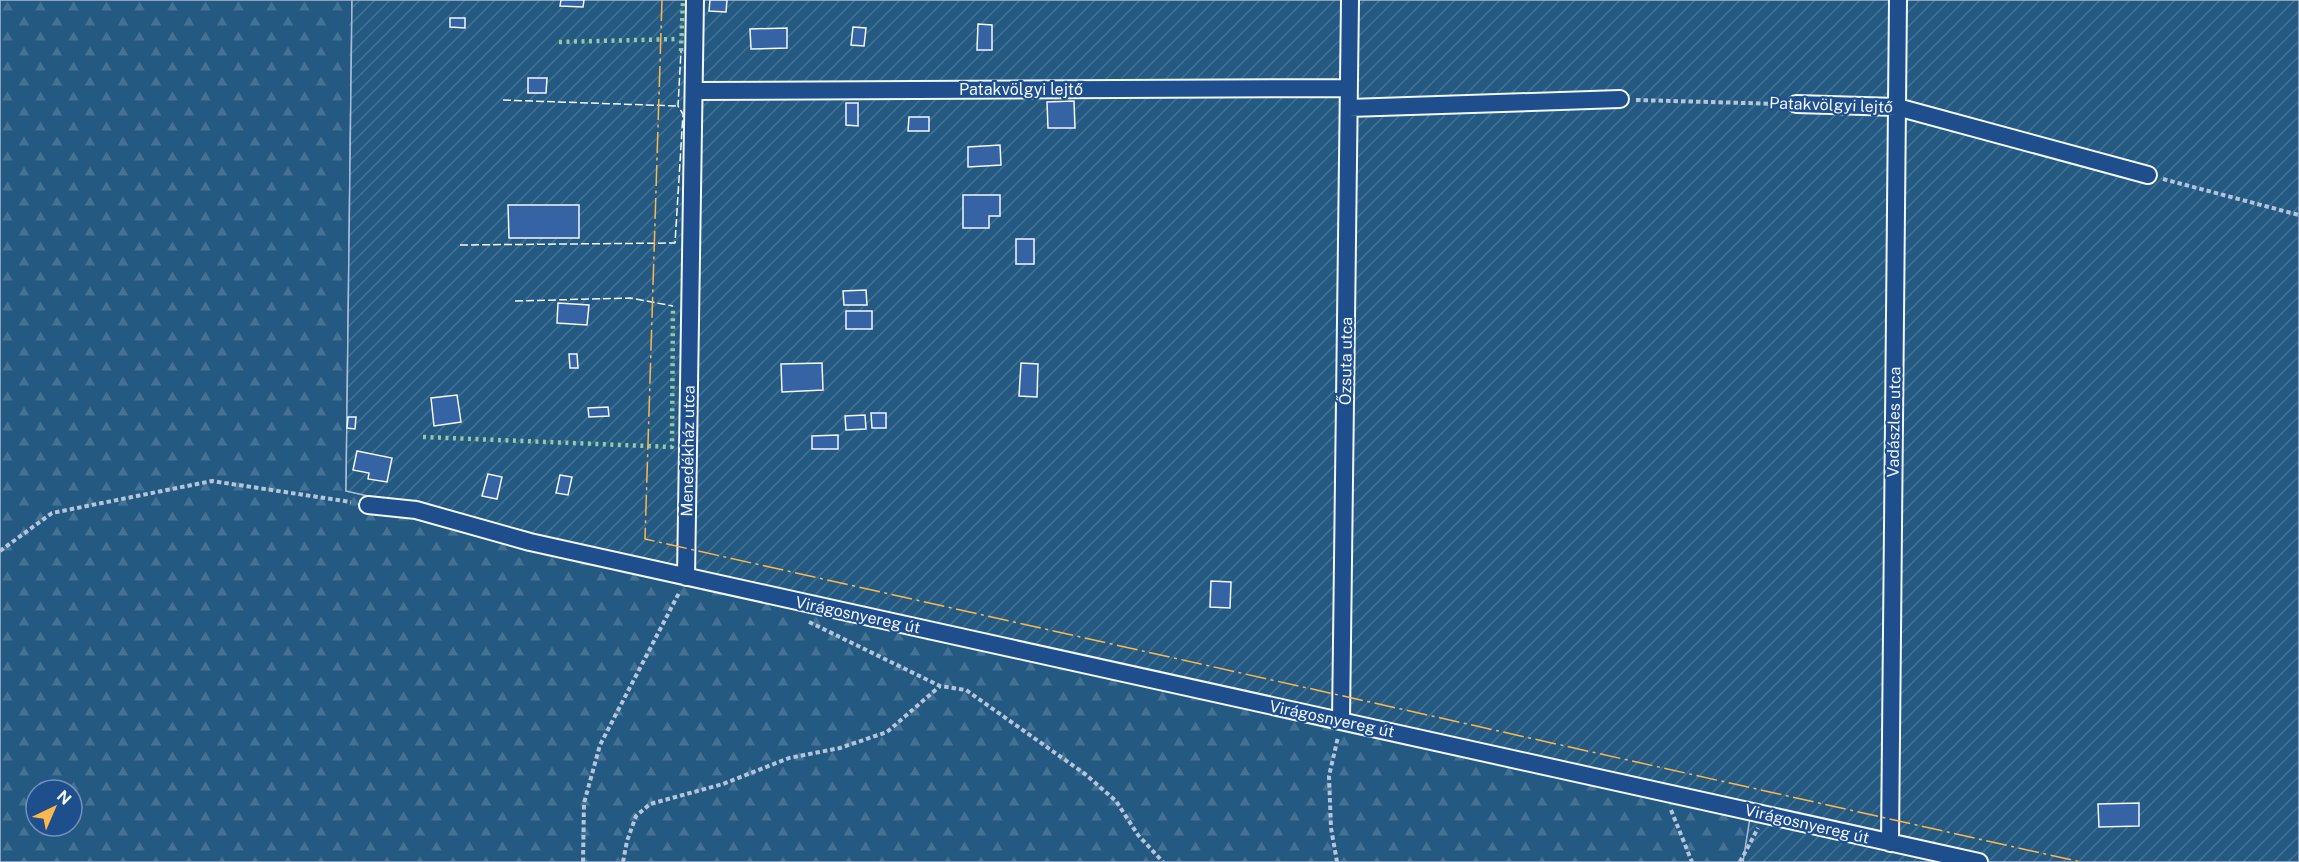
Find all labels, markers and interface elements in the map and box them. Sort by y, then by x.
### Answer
street label: Patakvölgyi lejtő [959,80,1083,99]
street label: Patakvölgyi lejtő [1769,93,1893,117]
street label: Őzsuta utca [1335,317,1356,405]
street label: Vadászles utca [1884,366,1904,478]
street label: Menedékház utca [677,385,699,517]
street label: Virágosnyereg út [794,592,922,638]
street label: Virágosnyereg út [1268,696,1396,742]
north arrow [24,778,84,838]
text: N [53,786,75,809]
street label: Virágosnyereg út [1743,800,1871,848]

